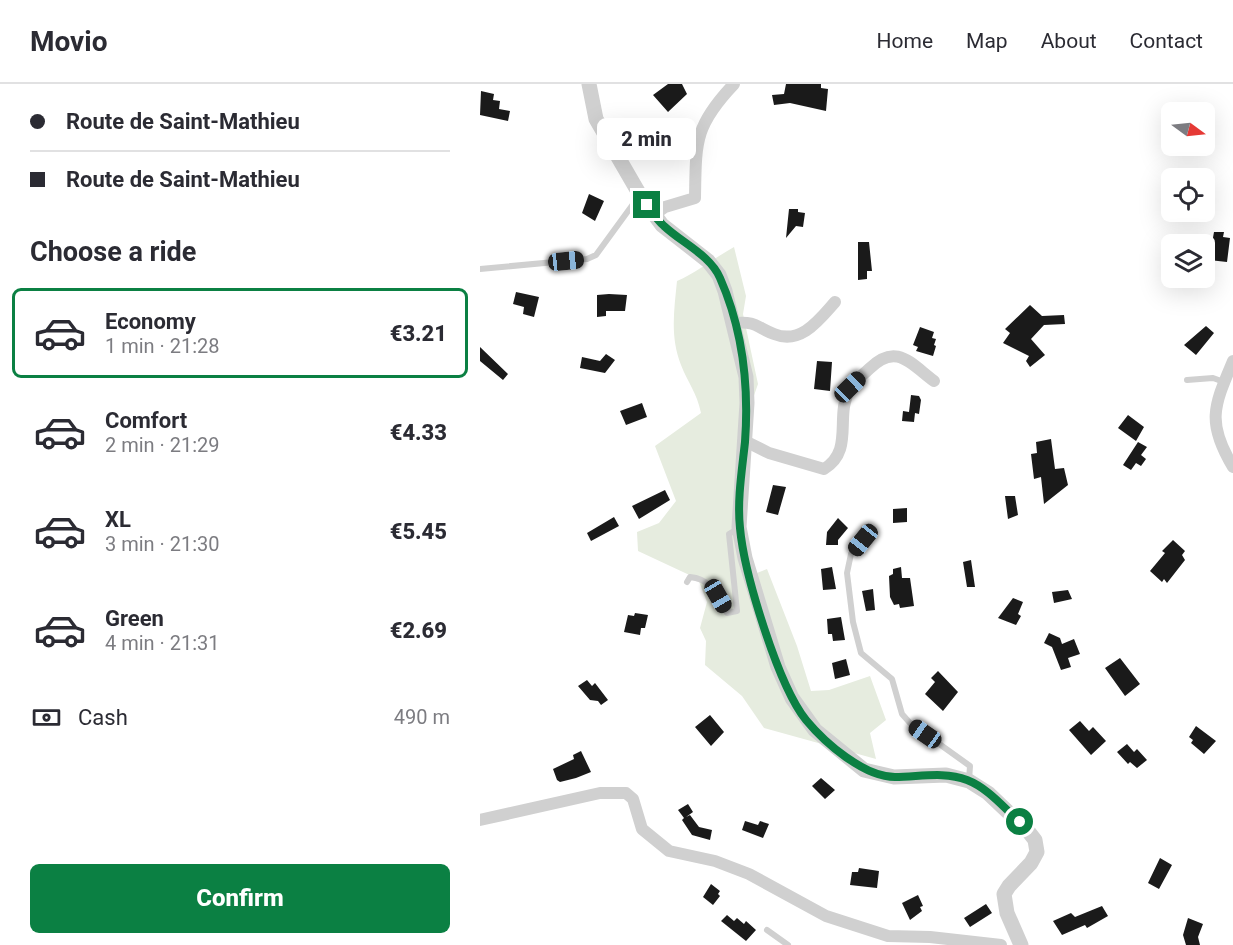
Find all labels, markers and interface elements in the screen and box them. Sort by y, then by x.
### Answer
text: Movio [30,25,108,58]
text: Home [877,29,933,53]
text: Map [966,29,1008,53]
text: About [1041,29,1097,53]
text: Contact [1130,29,1203,53]
north arrow [1161,102,1215,156]
map controls [1161,102,1215,288]
text: Route de Saint-Mathieu [66,109,300,134]
callout: 2 min [598,118,696,160]
text: 2 min [621,127,672,151]
text: Route de Saint-Mathieu [66,167,300,192]
button: locate [1161,168,1215,222]
route end [633,191,660,218]
button: layers [1161,234,1215,288]
text: Choose a ride [30,236,196,268]
car [547,250,585,272]
icon: car [33,306,87,360]
text: Economy [105,309,196,334]
text: €3.21 [390,321,447,346]
text: 1 min · 21:28 [105,334,220,358]
car [831,368,869,406]
icon: car [33,405,87,459]
text: Comfort [105,408,187,433]
text: €4.33 [390,420,447,445]
text: 2 min · 21:29 [105,433,220,457]
icon: car [33,504,87,558]
text: XL [105,507,131,532]
text: €5.45 [390,519,447,544]
car [845,520,881,560]
text: 3 min · 21:30 [105,532,220,556]
car [701,576,735,616]
icon: car [33,603,87,657]
text: Green [105,606,164,631]
text: €2.69 [390,618,447,643]
text: 4 min · 21:31 [105,631,220,655]
icon: cash [30,701,63,734]
text: Cash [78,705,128,730]
text: 490 m [394,705,450,729]
car [905,716,945,752]
route start [1006,808,1033,835]
button: Confirm [30,864,450,933]

